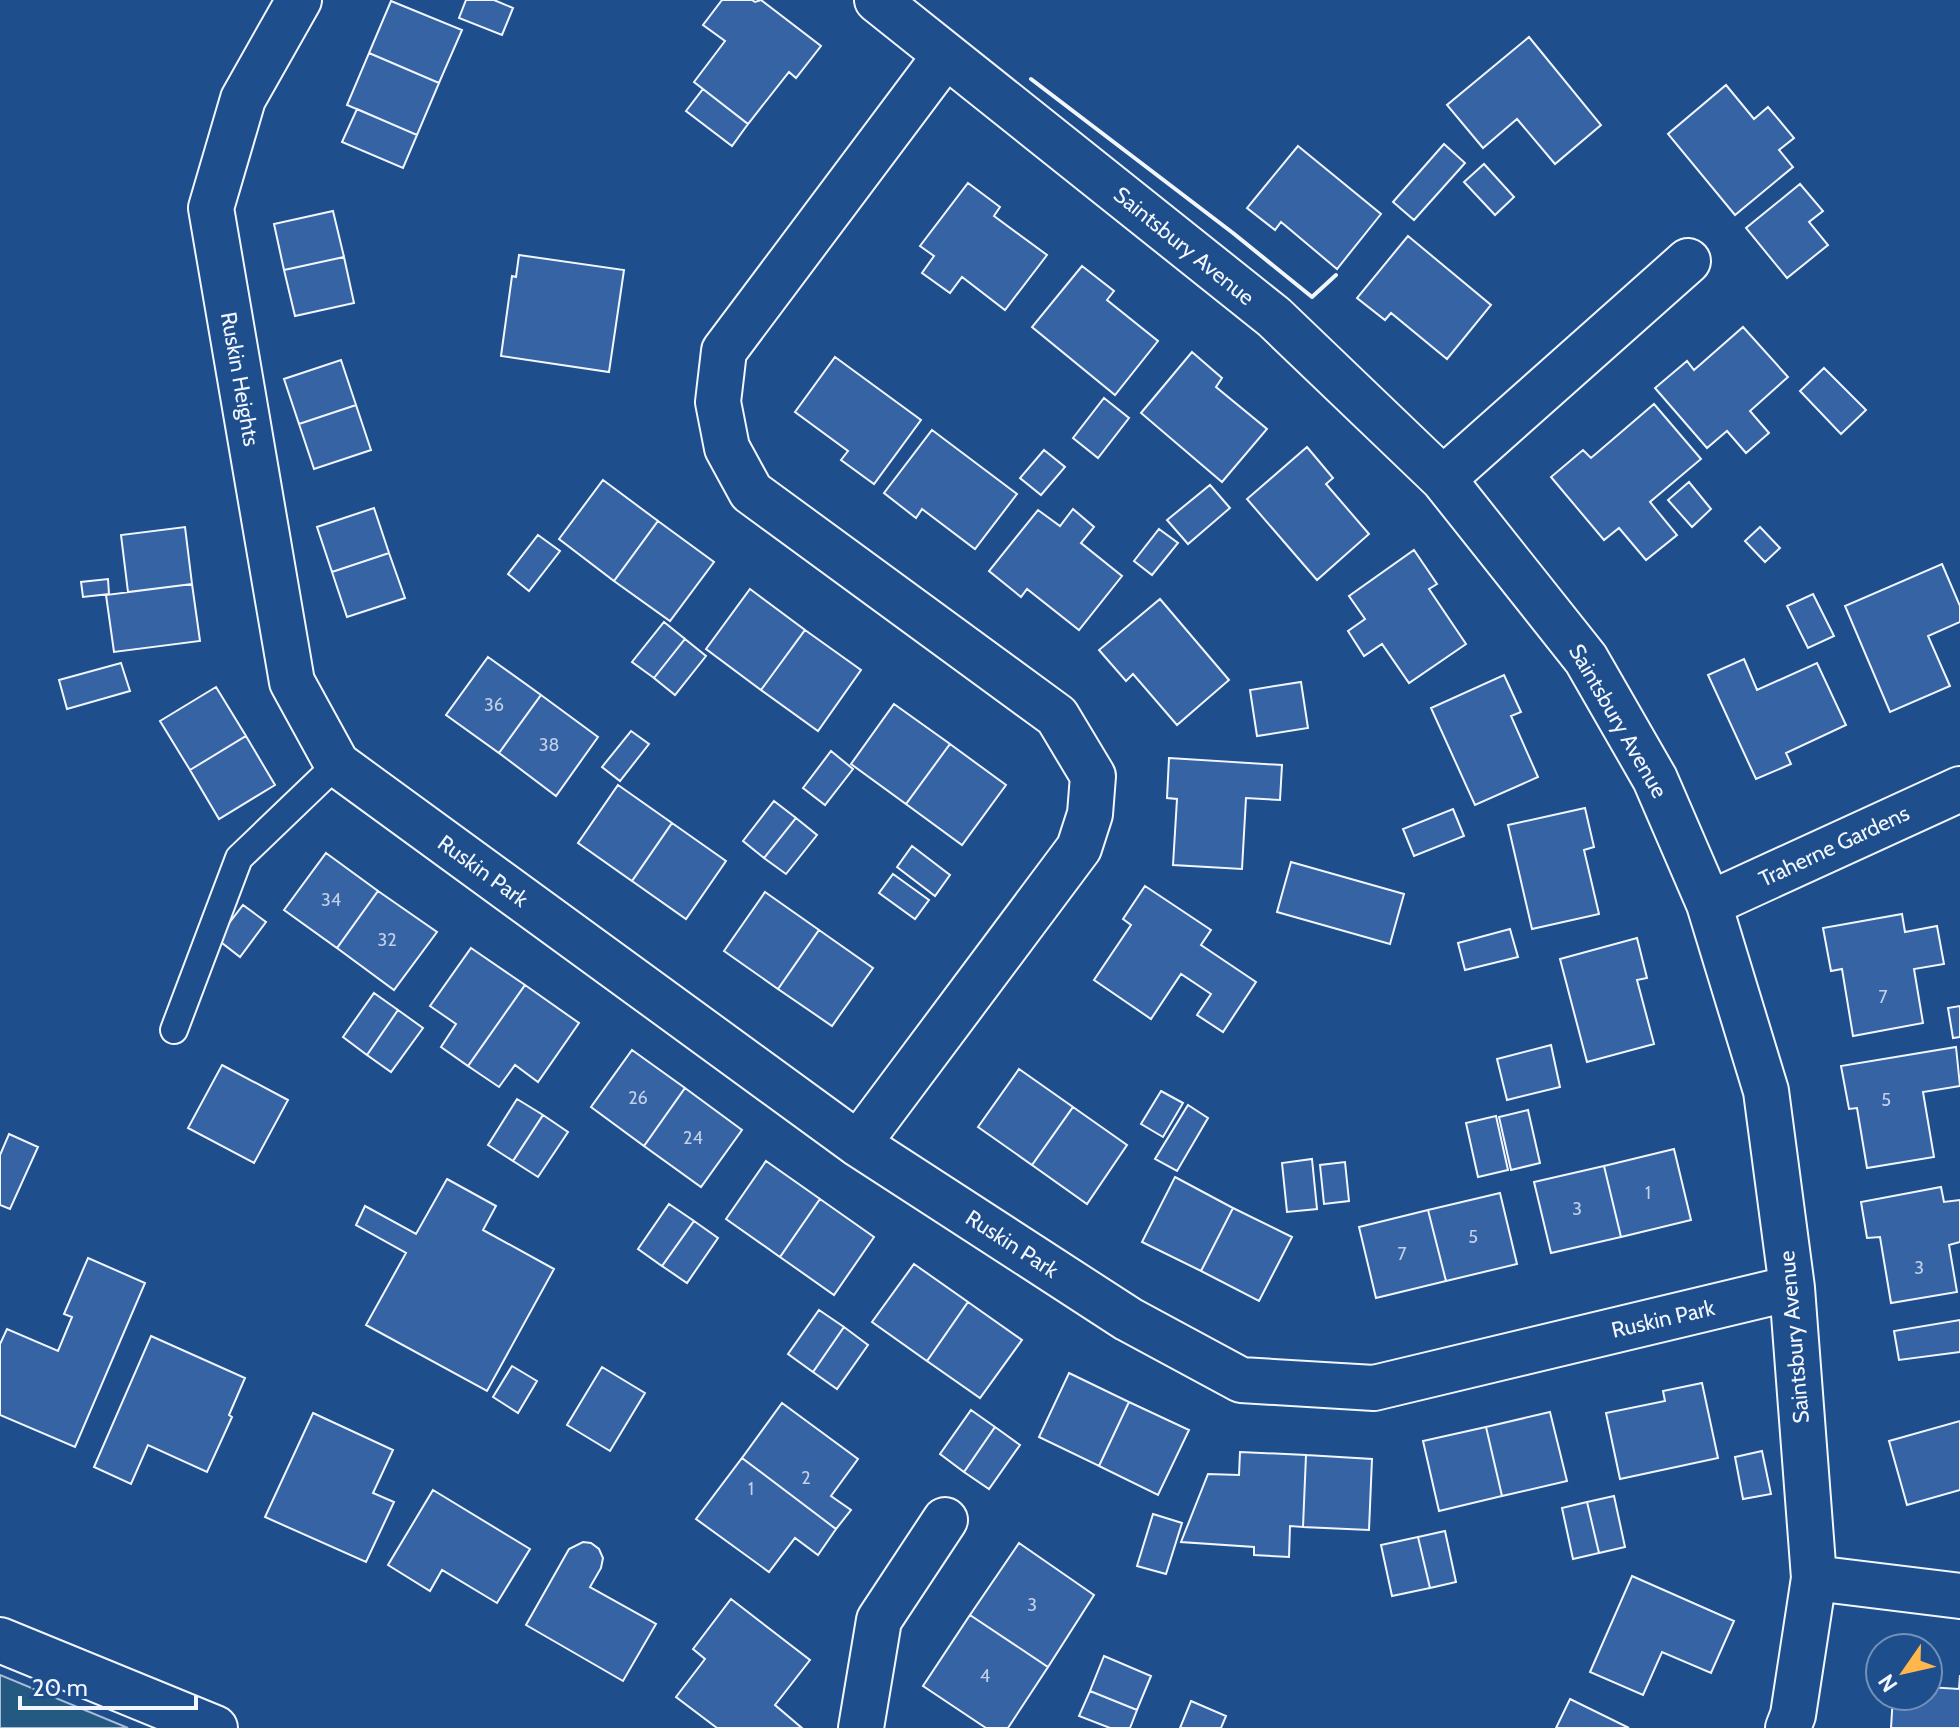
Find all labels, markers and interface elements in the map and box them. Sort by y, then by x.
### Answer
street label: Saintsbury Avenue [1108,181,1260,311]
street label: Ruskin Heights [215,310,265,448]
street label: Saintsbury Avenue [1563,639,1673,803]
house number: 36 [484,694,504,716]
house number: 38 [539,734,559,756]
street label: Traherne Gardens [1755,799,1913,893]
street label: Ruskin Park [433,829,534,913]
house number: 34 [321,889,341,911]
house number: 32 [377,929,397,951]
house number: 7 [1878,986,1888,1008]
house number: 26 [628,1087,648,1109]
house number: 5 [1881,1089,1891,1111]
house number: 24 [683,1127,703,1149]
house number: 1 [1645,1182,1651,1204]
house number: 3 [1572,1198,1582,1220]
street label: Ruskin Park [961,1204,1064,1284]
house number: 5 [1468,1226,1478,1248]
house number: 7 [1397,1243,1407,1265]
street label: Saintsbury Avenue [1773,1250,1815,1424]
house number: 3 [1914,1257,1924,1279]
street label: Ruskin Park [1609,1294,1717,1344]
house number: 2 [801,1467,811,1489]
house number: 1 [748,1478,754,1500]
house number: 3 [1027,1594,1037,1616]
north arrow [1864,1632,1944,1712]
scale bar [20,1660,196,1710]
house number: 4 [980,1665,990,1687]
text: N [1872,1669,1903,1697]
text: 20 m [32,1673,88,1702]

